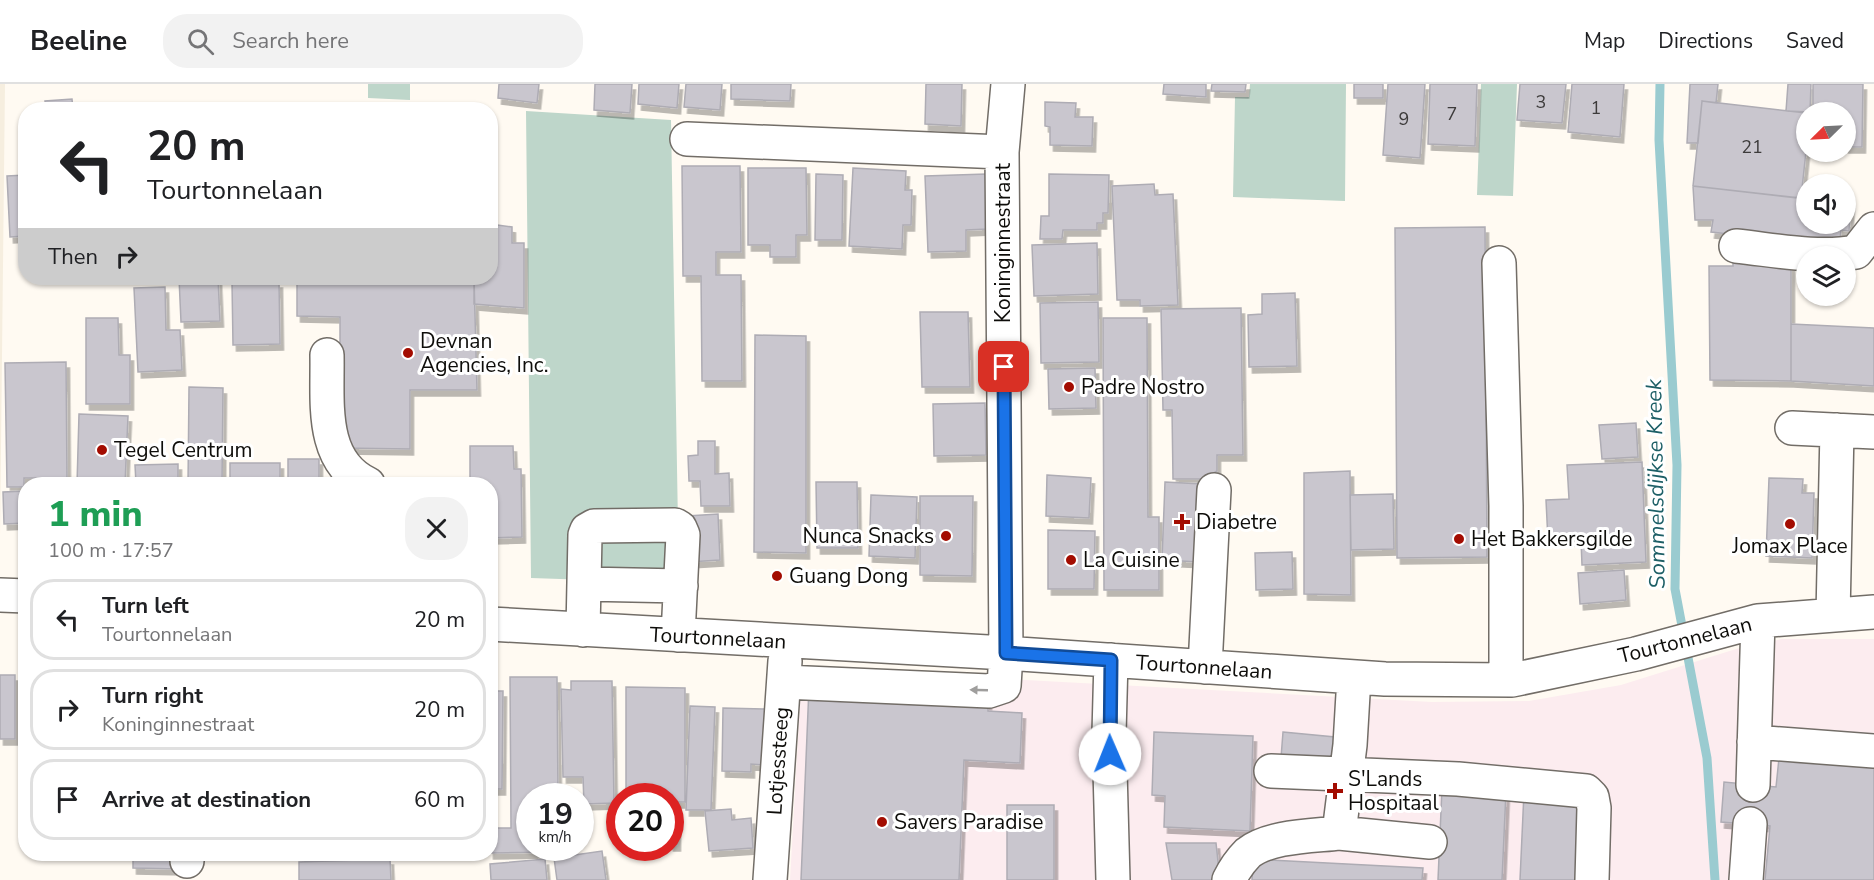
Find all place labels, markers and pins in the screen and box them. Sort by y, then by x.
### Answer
place label: Devnan Agencies, Inc. [420,327,549,379]
pin [978,341,1029,392]
marker: Devnan Agencies, Inc. [401,346,415,360]
place label: Padre Nostro [1081,373,1205,401]
marker: Padre Nostro [1062,380,1076,394]
place label: Tegel Centrum [114,436,252,464]
marker: Tegel Centrum [95,443,109,457]
place label: Diabetre [1196,508,1277,536]
marker: Diabetre [1173,513,1191,531]
marker: Jomax Place [1783,517,1797,531]
place label: Nunca Snacks [802,522,934,550]
place label: Het Bakkersgilde [1471,525,1632,553]
marker: Nunca Snacks [939,529,953,543]
marker: Het Bakkersgilde [1452,532,1466,546]
place label: Jomax Place [1731,532,1848,560]
place label: La Cuisine [1083,546,1180,574]
marker: La Cuisine [1064,553,1078,567]
place label: Guang Dong [789,562,908,590]
marker: Guang Dong [770,569,784,583]
place label: S'Lands Hospitaal [1348,765,1439,817]
marker: S'Lands Hospitaal [1326,782,1344,800]
place label: Savers Paradise [894,808,1044,836]
marker: Savers Paradise [875,815,889,829]

